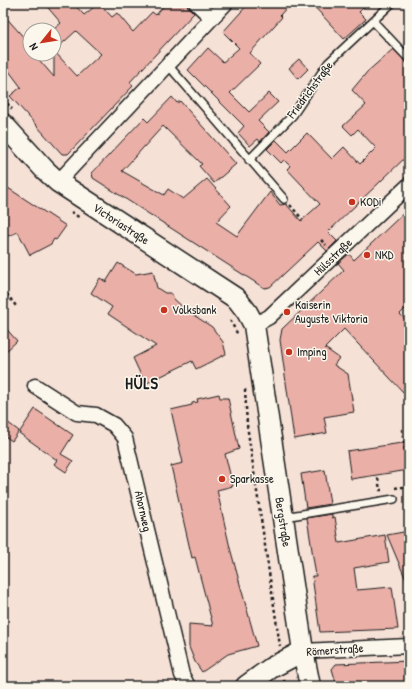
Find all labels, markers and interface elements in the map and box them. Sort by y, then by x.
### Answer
north arrow [22,22,62,62]
text: N [26,41,41,53]
street label: Friedrichstraße [282,57,337,123]
place label: KODi [360,193,381,210]
marker: KODi [347,197,357,207]
street label: Victoriastraße [90,199,153,248]
street label: Hülsstraße [310,234,356,279]
place label: NKD [375,246,394,263]
marker: NKD [362,250,372,260]
place label: Kaiserin Auguste Viktoria [295,296,368,327]
place label: Volksbank [172,301,216,318]
marker: Volksbank [159,305,169,315]
marker: Kaiserin Auguste Viktoria [282,307,292,317]
place label: Imping [297,343,327,360]
marker: Imping [284,347,294,357]
district label: HÜLS [125,372,159,394]
place label: Sparkasse [230,470,274,487]
marker: Sparkasse [217,474,227,484]
street label: Ahornweg [131,489,156,533]
street label: Bergstraße [271,496,296,548]
street label: Römerstraße [306,639,364,660]

